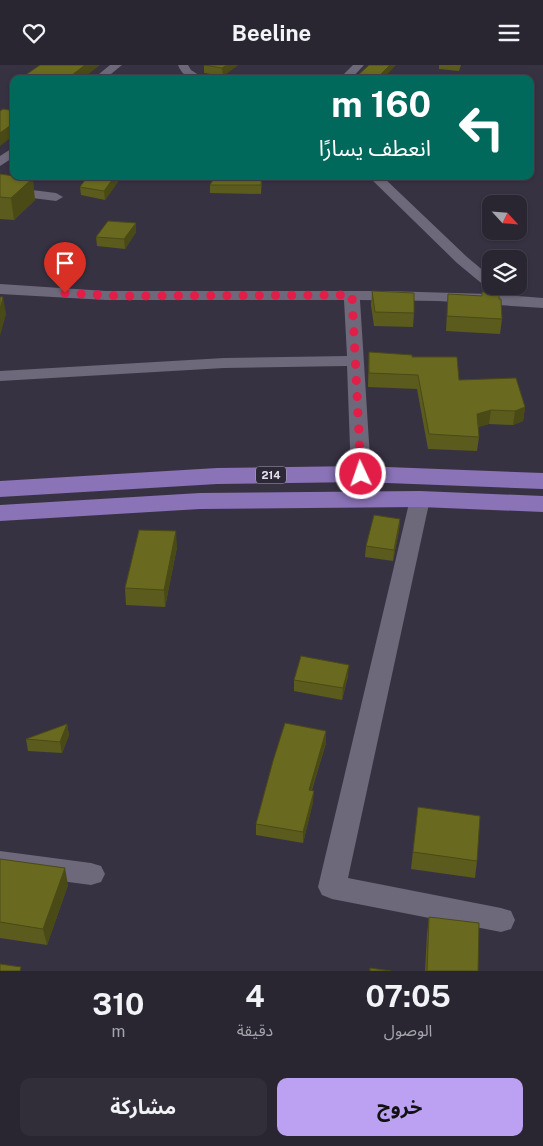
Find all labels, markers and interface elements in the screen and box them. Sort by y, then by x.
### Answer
icon: heart [20,19,48,47]
icon: menu [495,19,523,47]
text: Beeline [232,20,311,46]
text: 160 m [331,84,431,125]
icon: left [449,95,514,160]
text: انعطف يسارًا [319,135,431,161]
north arrow [482,195,528,240]
map controls [482,195,527,295]
pin [44,242,86,293]
icon: arrive [51,249,79,277]
button: layers [482,250,527,295]
position arrow [334,447,386,499]
road number: 214 [256,467,286,483]
text: 4 [245,978,265,1014]
text: 07:05 [365,978,451,1014]
text: 310 [92,986,144,1022]
text: دقيقة [237,1021,273,1040]
text: الوصول [384,1021,432,1040]
text: m [111,1022,125,1041]
button: مشاركة [20,1078,267,1136]
button: خروج [277,1078,523,1136]

